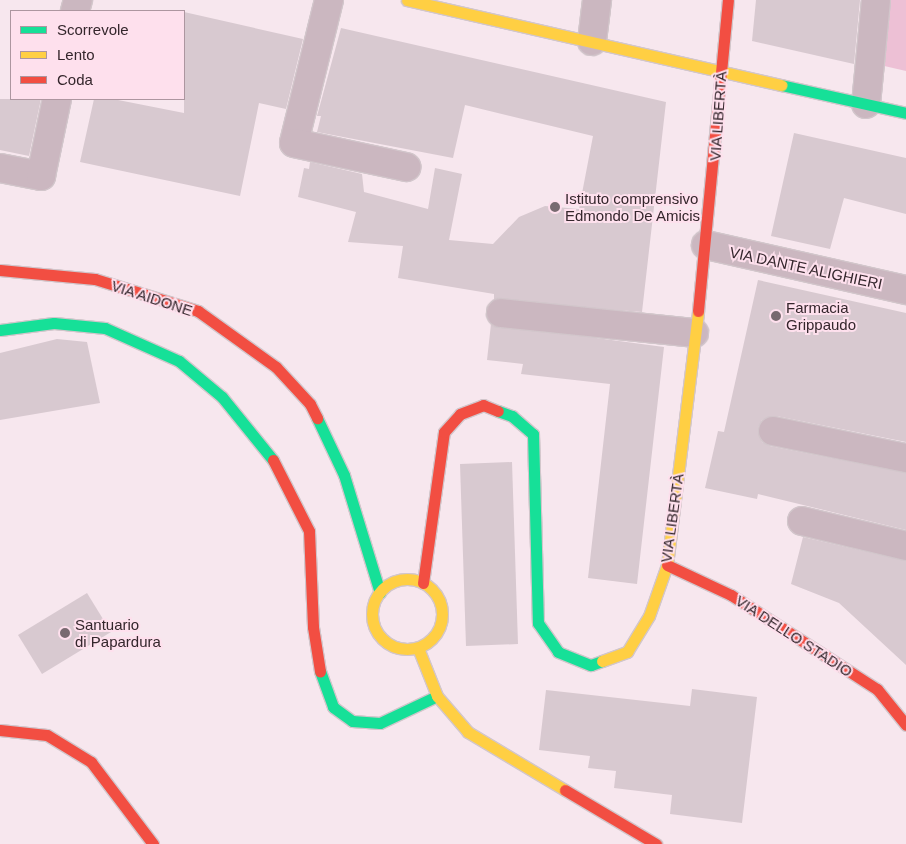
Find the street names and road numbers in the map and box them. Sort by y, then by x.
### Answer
street label: VIA LIBERTÀ [706,70,730,162]
street label: VIA DANTE ALIGHIERI [727,243,885,293]
street label: VIA AIDONE [108,276,196,320]
street label: VIA LIBERTÀ [657,472,687,564]
street label: VIA DELLO STADIO [732,591,856,681]

